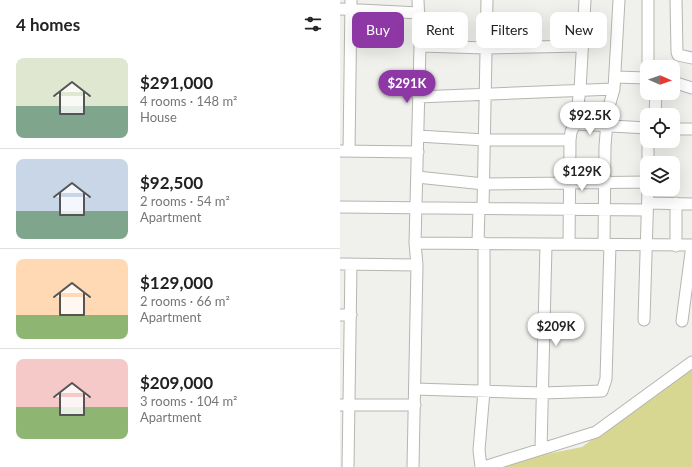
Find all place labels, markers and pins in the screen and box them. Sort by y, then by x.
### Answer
pin: $291K [379,70,435,104]
pin: $92.5K [557,102,623,136]
pin: $129K [554,158,610,192]
pin: $209K [528,313,584,347]

